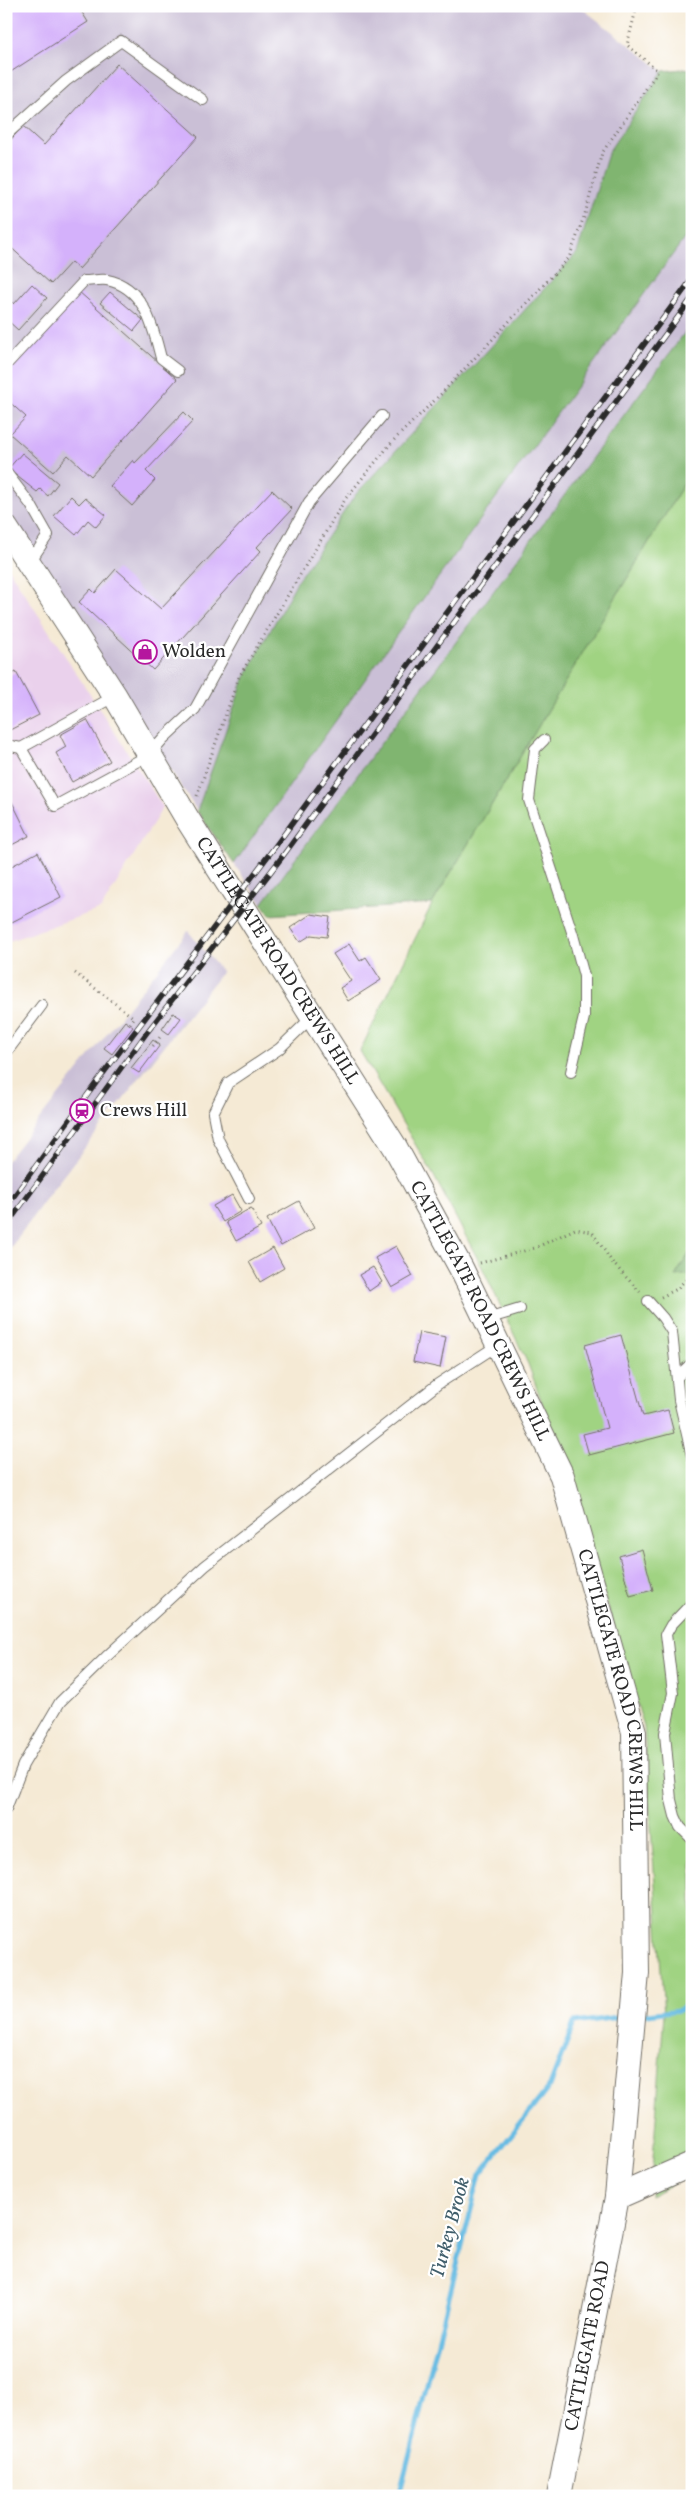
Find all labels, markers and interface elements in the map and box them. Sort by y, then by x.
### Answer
shop icon: Wolden [132,639,158,665]
place label: Wolden [162,639,226,665]
street label: CATTLEGATE ROAD CREWS HILL [189,832,366,1090]
station icon: Crews Hill [69,1098,95,1124]
place label: Crews Hill [100,1098,188,1124]
street label: CATTLEGATE ROAD CREWS HILL [403,1176,556,1446]
street label: CATTLEGATE ROAD CREWS HILL [570,1546,648,1832]
water label: Turkey Brook [424,2174,478,2282]
street label: CATTLEGATE ROAD [559,2259,617,2433]

